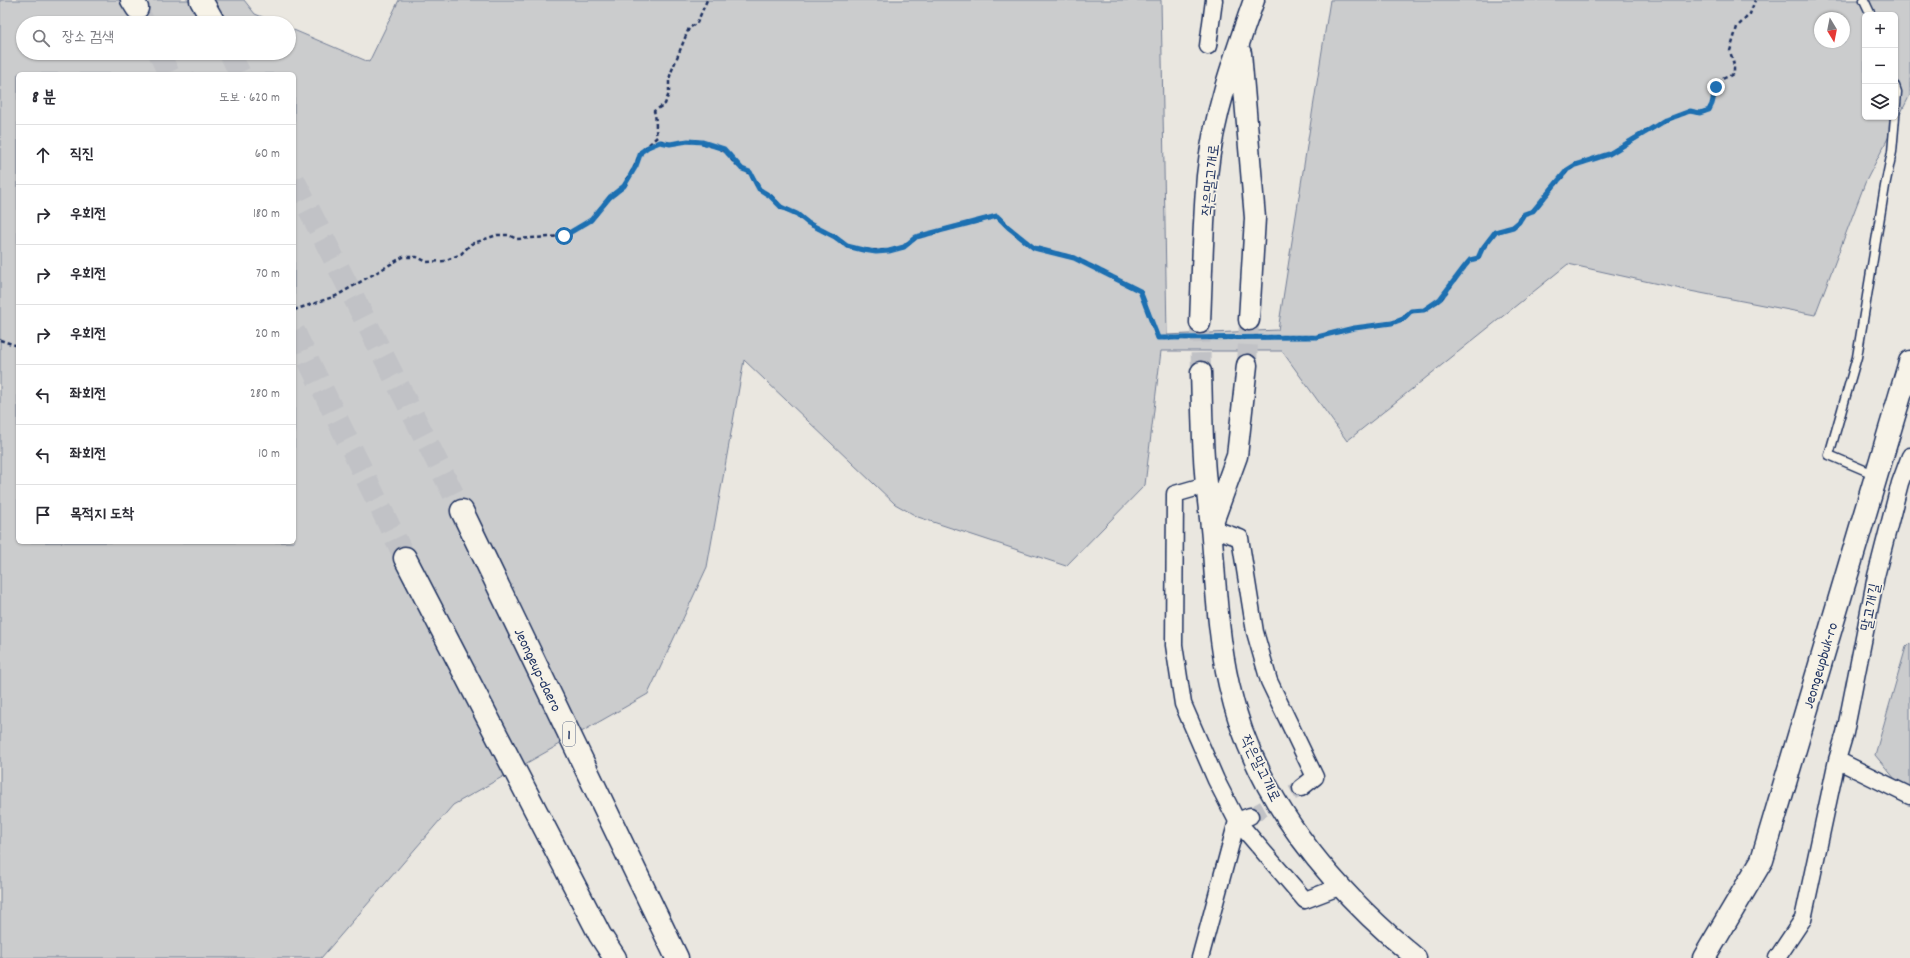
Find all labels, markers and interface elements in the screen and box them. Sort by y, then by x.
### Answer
north arrow [1814,12,1850,48]
map controls [1862,12,1898,120]
button: + [1862,12,1898,48]
search box [16,16,296,60]
icon: search [30,27,52,49]
text: 장소 검색 [62,27,114,49]
button: − [1862,48,1898,84]
route end [1707,78,1725,96]
button: layers [1862,84,1898,120]
text: 8 분 [32,87,56,111]
text: 도보 · 620 m [219,89,280,108]
street label: 작은말고개로 [1197,143,1227,217]
icon: ahead [32,144,54,166]
text: 직진 [70,144,94,166]
text: 60 m [255,145,280,164]
icon: right [32,204,54,226]
text: 우회전 [70,204,106,226]
text: 180 m [253,205,280,224]
route start [555,227,573,245]
icon: right [32,264,54,286]
text: 우회전 [70,264,106,286]
text: 70 m [256,265,280,284]
icon: right [32,324,54,346]
text: 우회전 [70,324,106,346]
text: 20 m [255,325,280,344]
icon: left [32,384,54,406]
text: 좌회전 [70,384,106,406]
text: 280 m [250,385,280,404]
icon: left [32,444,54,466]
text: 좌회전 [70,444,106,466]
text: 10 m [258,445,280,464]
icon: arrive [32,504,54,526]
text: 목적지 도착 [70,504,134,526]
street label: 말고개길 [1857,582,1887,633]
street label: Jeongeupbuk-ro [1799,620,1845,712]
street label: Jeongeup-daero [507,625,566,716]
road number: 1 [563,722,575,746]
street label: 작은말고개로 [1233,732,1285,806]

